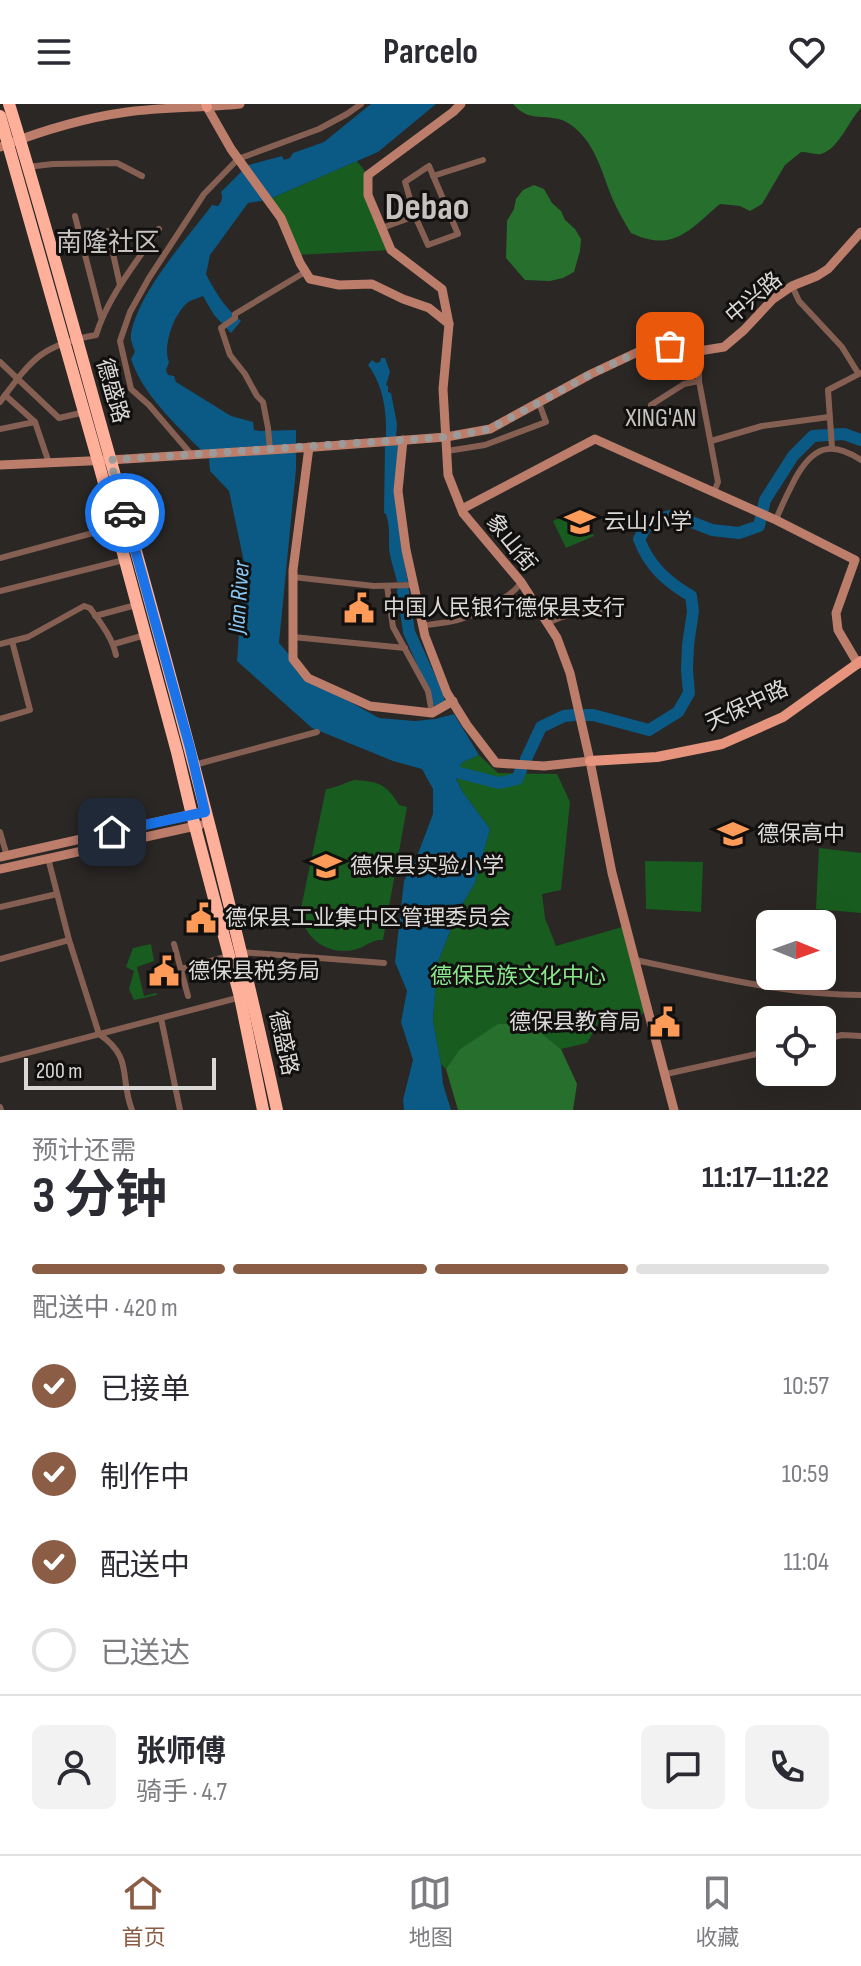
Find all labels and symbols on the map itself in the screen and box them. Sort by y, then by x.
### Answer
district label: Debao [385,185,469,230]
district label: 南隆社区 [56,228,160,259]
street label: 中兴路 [720,266,788,330]
pin [636,312,704,380]
street label: 德盛路 [90,356,134,426]
district label: XING'AN [625,403,696,434]
courier [85,473,165,553]
school or university icon: 云山小学 [563,505,597,539]
street label: 象山街 [480,509,542,577]
place label: 云山小学 [604,509,692,536]
water label: Jian River [222,558,256,636]
public building icon: 中国人民银行德保县支行 [342,591,376,625]
place label: 中国人民银行德保县支行 [383,595,625,622]
street label: 天保中路 [701,675,793,737]
pin [78,798,146,866]
school or university icon: 德保高中 [716,817,750,851]
place label: 德保高中 [757,821,845,848]
school or university icon: 德保县实验小学 [309,849,343,883]
place label: 德保县实验小学 [350,853,504,880]
public building icon: 德保县工业集中区管理委员会 [184,901,218,935]
place label: 德保县工业集中区管理委员会 [225,905,511,932]
north arrow [756,910,836,990]
public building icon: 德保县税务局 [147,954,181,988]
place label: 德保县税务局 [188,958,320,985]
park label: 德保民族文化中心 [430,963,606,990]
public building icon: 德保县教育局 [648,1005,682,1039]
street label: 德盛路 [263,1008,303,1078]
place label: 德保县教育局 [509,1009,641,1036]
scale bar [24,1054,216,1090]

